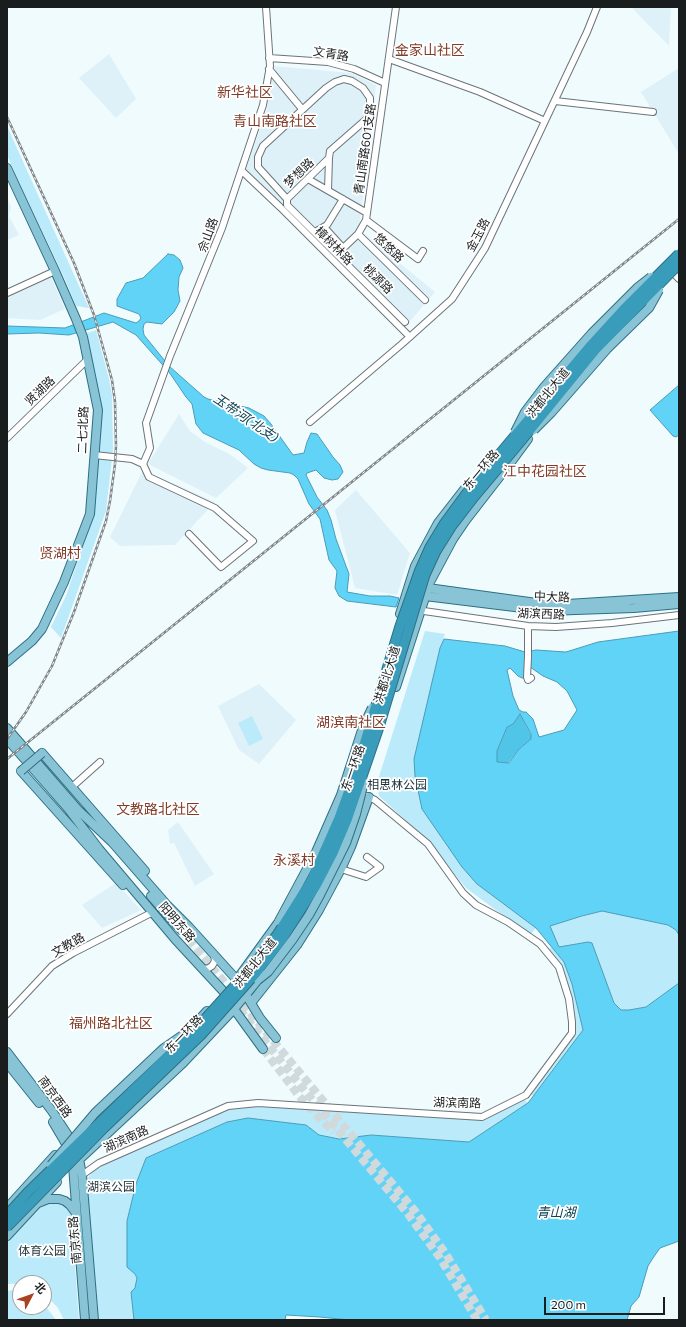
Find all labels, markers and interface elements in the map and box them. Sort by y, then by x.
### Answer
district label: 金家山社区 [395,42,465,58]
street label: 文青路 [312,44,350,64]
district label: 新华社区 [217,84,273,100]
street label: 青山南路601支路 [351,102,379,196]
district label: 青山南路社区 [233,113,317,129]
street label: 梦想路 [281,155,317,191]
street label: 佘山路 [195,216,221,254]
street label: 金玉路 [463,216,493,254]
street label: 樟树林路 [312,224,356,268]
street label: 悠悠路 [371,230,407,266]
street label: 桃源路 [360,261,396,297]
street label: 洪都北大道 [524,365,572,421]
street label: 贤湖路 [22,373,58,409]
water label: 玉带河(北支) [211,391,281,445]
street label: 二七北路 [75,406,91,454]
street label: 东一环路 [460,447,502,493]
district label: 江中花园社区 [503,463,587,479]
district label: 贤湖村 [39,545,81,561]
street label: 中大路 [534,589,570,605]
street label: 湖滨西路 [517,606,565,622]
street label: 洪都北大道 [371,644,403,706]
district label: 湖滨南社区 [316,714,386,730]
street label: 东一环路 [338,743,368,793]
park label: 相思林公园 [367,778,427,792]
district label: 文教路北社区 [116,801,200,817]
district label: 永溪村 [273,852,315,868]
street label: 阳明东路 [156,899,198,945]
street label: 文教路 [49,930,87,960]
street label: 洪都北大道 [231,935,279,991]
street label: 东一环路 [162,1012,206,1056]
district label: 福州路北社区 [69,1015,153,1031]
street label: 南京西路 [35,1073,75,1121]
street label: 湖滨南路 [433,1095,481,1111]
street label: 湖滨南路 [101,1123,151,1155]
park label: 湖滨公园 [87,1180,135,1194]
water label: 青山湖 [537,1205,575,1221]
street label: 南京东路 [66,1215,84,1265]
park label: 体育公园 [18,1244,66,1258]
north arrow [12,1275,52,1315]
text: 北 [32,1279,49,1296]
scale bar [546,1289,667,1315]
text: 200 m [551,1297,586,1311]

